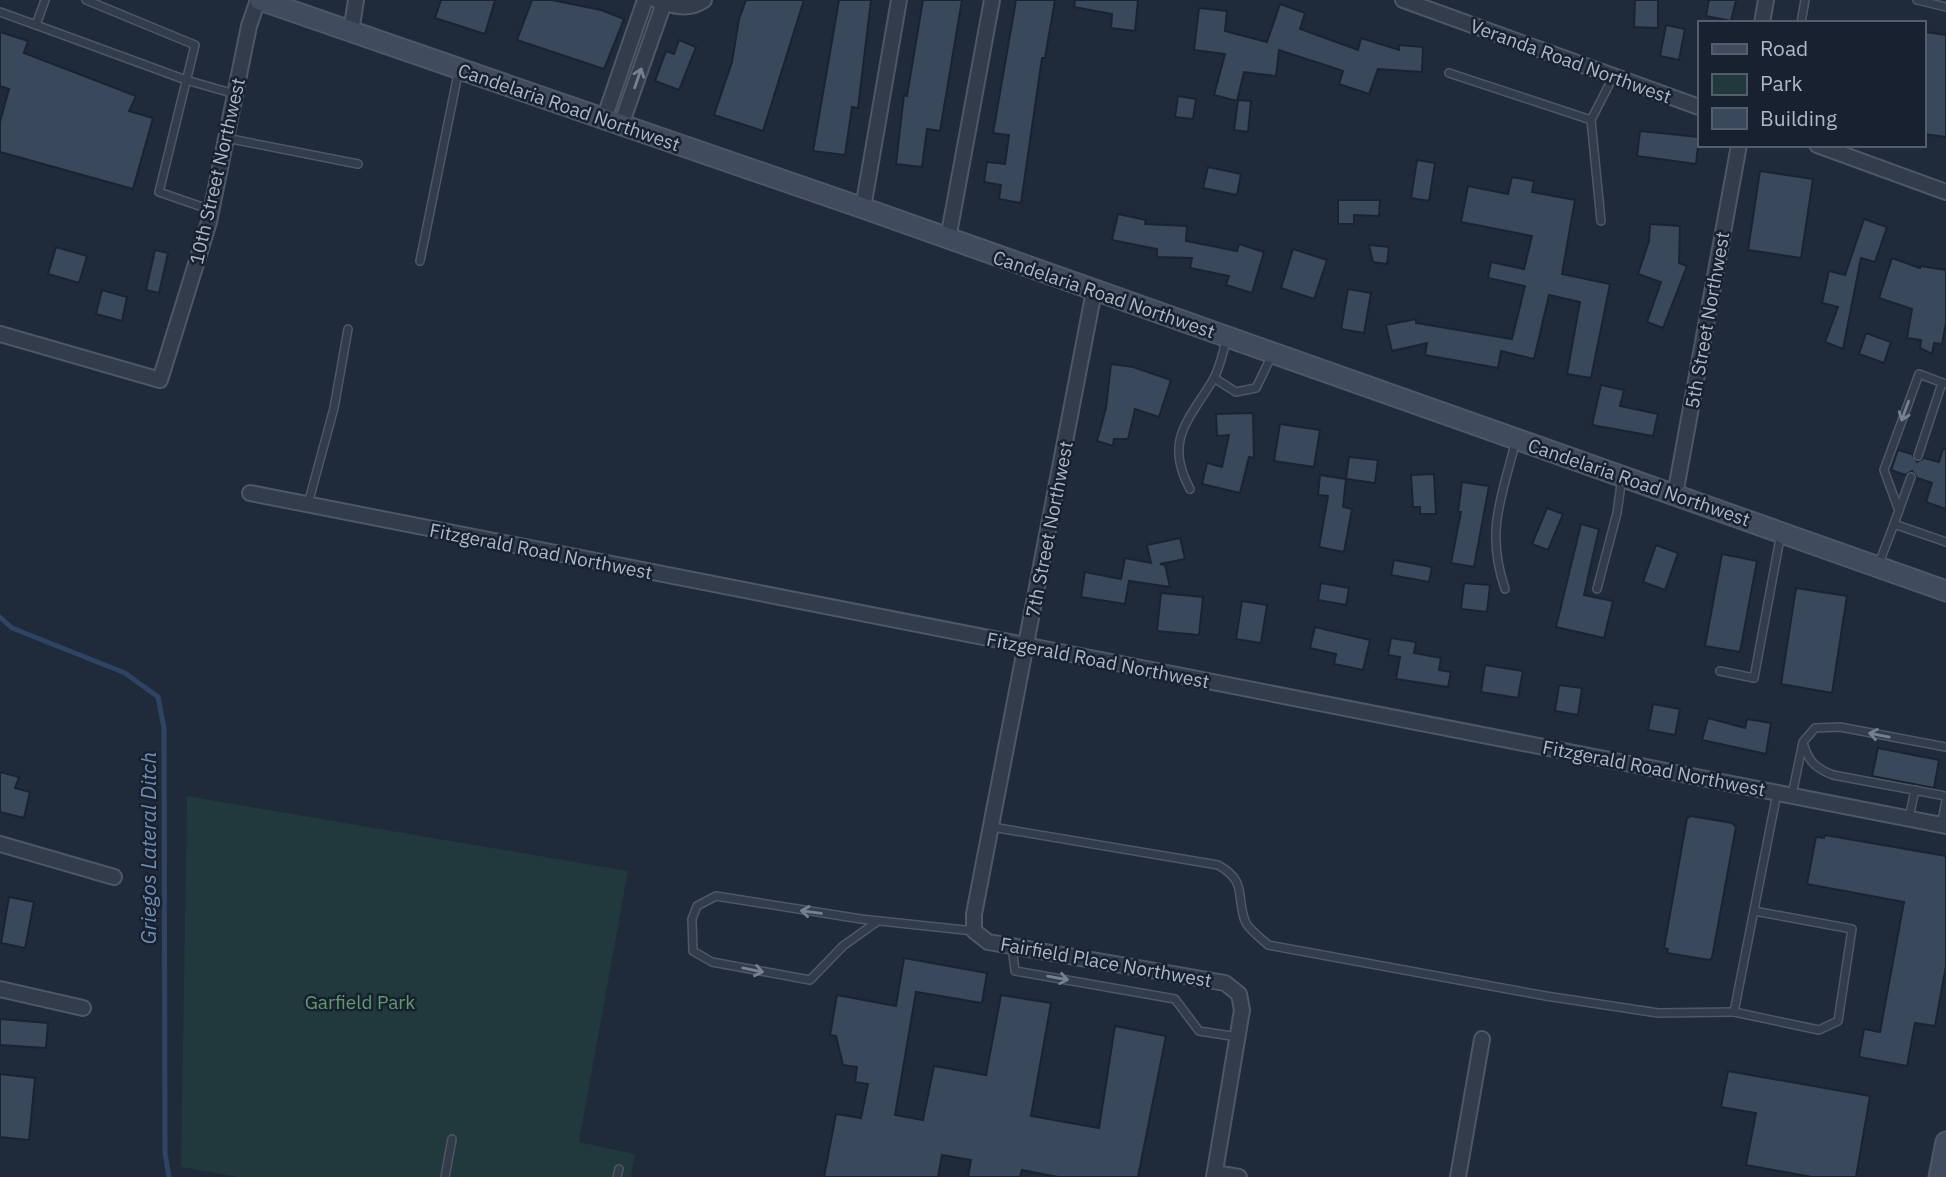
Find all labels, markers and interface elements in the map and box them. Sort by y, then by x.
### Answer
street label: Veranda Road Northwest [1467,13,1675,109]
legend [1698,21,1925,147]
text: Road [1760,34,1808,62]
street label: Candelaria Road Northwest [455,58,683,156]
one-way arrow [633,67,645,89]
text: Park [1760,69,1803,97]
street label: 10th Street Northwest [184,75,250,267]
text: Building [1760,104,1837,132]
street label: 5th Street Northwest [1680,230,1734,410]
street label: Candelaria Road Northwest [990,245,1218,343]
one-way arrow [1898,399,1910,421]
street label: Candelaria Road Northwest [1525,433,1753,531]
street label: 7th Street Northwest [1020,439,1078,619]
street label: Fitzgerald Road Northwest [428,518,654,584]
street label: Fitzgerald Road Northwest [985,627,1211,693]
one-way arrow [1868,727,1891,741]
street label: Fitzgerald Road Northwest [1541,735,1767,801]
water label: Griegos Lateral Ditch [134,752,162,944]
one-way arrow [800,906,822,919]
street label: Fairfield Place Northwest [999,932,1213,992]
one-way arrow [741,964,764,978]
one-way arrow [1046,972,1069,985]
park label: Garfield Park [305,990,415,1014]

